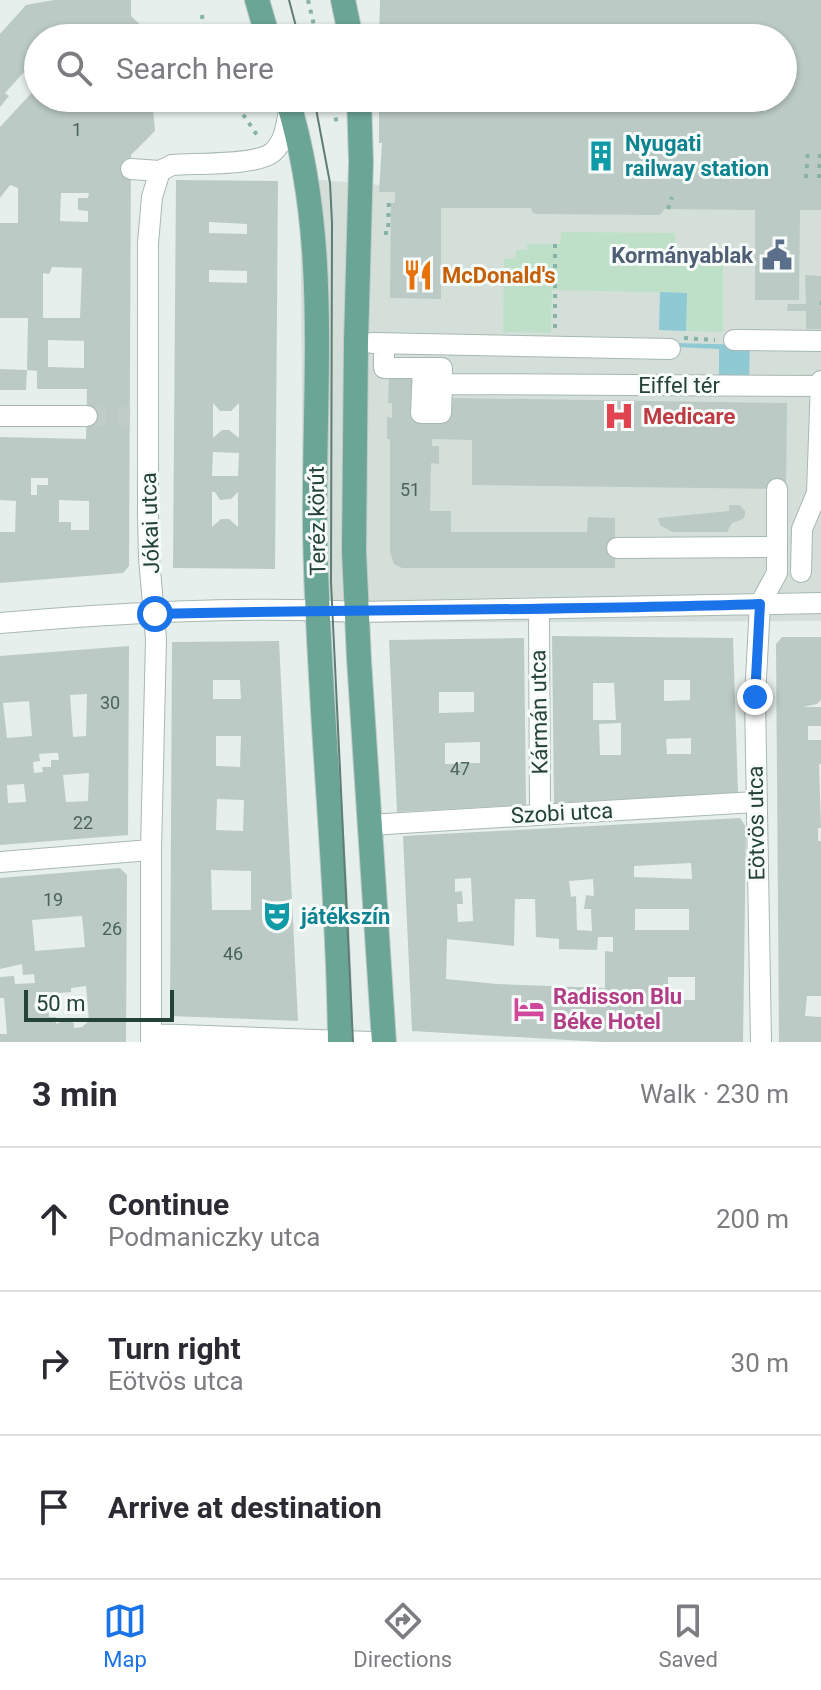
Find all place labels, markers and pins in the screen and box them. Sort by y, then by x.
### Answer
place label: Nyugati railway station [625,131,769,181]
building icon: Nyugati railway station [584,139,618,173]
public building icon: Kormányablak [760,238,794,272]
place label: Kormányablak [611,243,753,268]
restaurant icon: McDonald's [401,258,435,292]
place label: McDonald's [442,263,556,288]
hospital icon: Medicare [602,399,636,433]
place label: Medicare [643,404,735,429]
theatre icon: játékszín [260,899,294,933]
place label: játékszín [299,904,390,929]
place label: Radisson Blu Béke Hotel [553,984,682,1034]
hotel icon: Radisson Blu Béke Hotel [512,992,546,1026]

